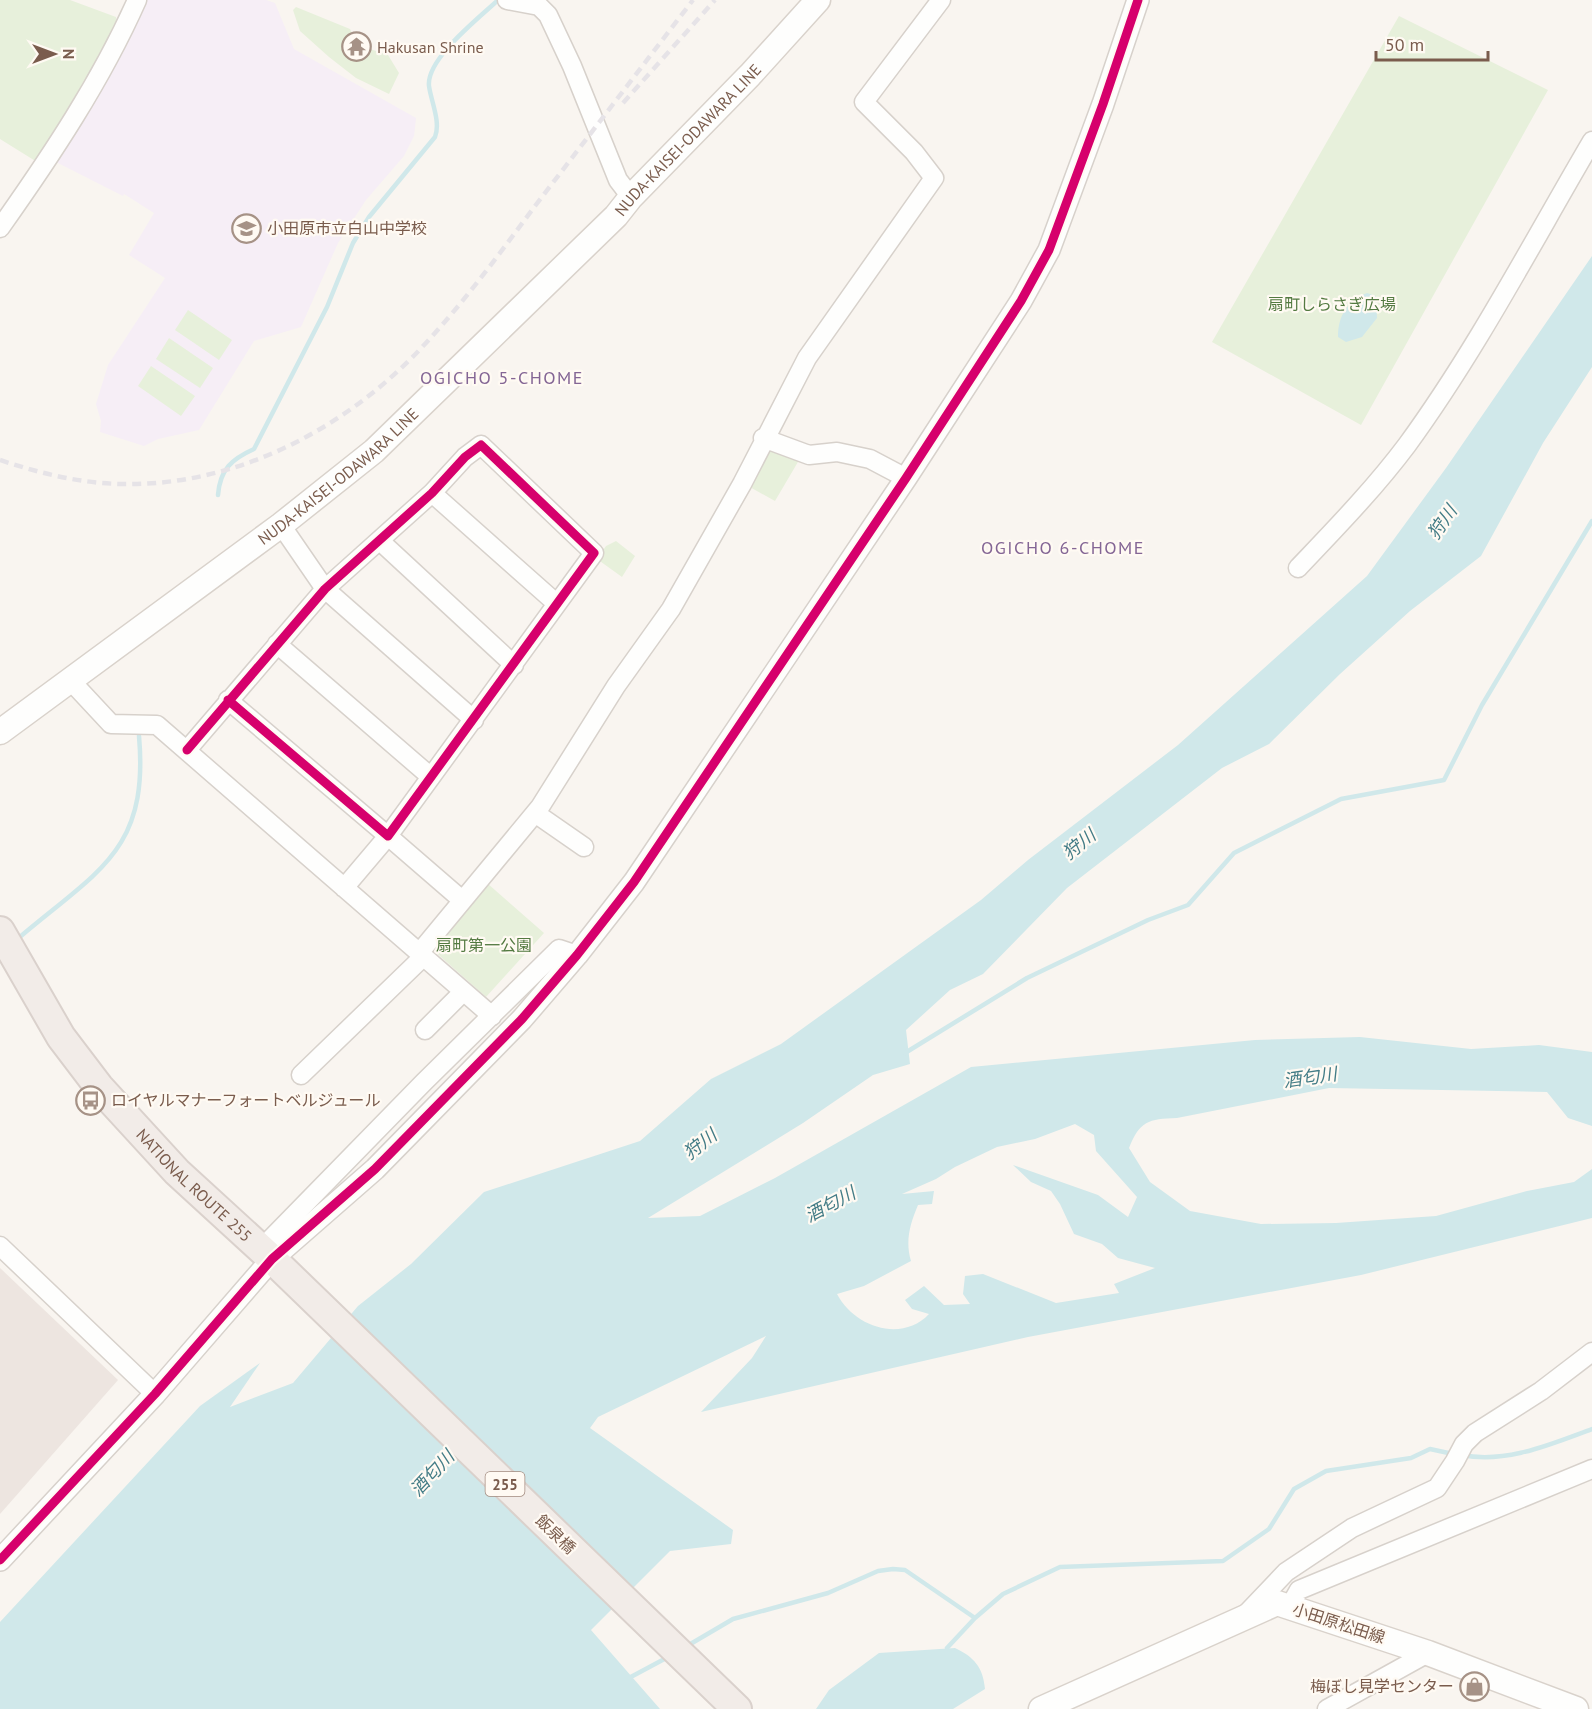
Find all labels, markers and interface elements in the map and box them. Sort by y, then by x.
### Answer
north arrow [24,24,84,84]
scale bar [1376,24,1488,62]
temple icon: Hakusan Shrine [340,31,372,63]
text: 50 m [1385,33,1424,56]
place label: Hakusan Shrine [377,37,484,57]
text: N [59,49,79,59]
street label: NUDA-KAISEI-ODAWARA LINE [610,60,765,220]
school or university icon: 小田原市立白山中学校 [230,212,262,244]
place label: 小田原市立白山中学校 [267,218,427,238]
park label: 扇町しらさぎ広場 [1268,294,1396,314]
district label: OGICHO 5-CHOME [420,366,584,389]
street label: NUDA-KAISEI-ODAWARA LINE [254,404,422,549]
water label: 狩川 [1422,499,1463,543]
district label: OGICHO 6-CHOME [981,536,1145,559]
water label: 狩川 [1058,822,1102,864]
park label: 扇町第一公園 [436,935,532,955]
water label: 酒匂川 [1282,1062,1340,1092]
bus stop icon: ロイヤルマナーフォートベルジュール [74,1084,106,1116]
place label: ロイヤルマナーフォートベルジュール [111,1090,380,1110]
water label: 狩川 [679,1123,723,1164]
street label: NATIONAL ROUTE 255 [132,1124,256,1246]
water label: 酒匂川 [801,1180,861,1227]
water label: 酒匂川 [405,1444,460,1501]
road number: 255 [486,1472,524,1496]
street label: 飯泉橋 [532,1510,580,1558]
street label: 小田原松田線 [1290,1599,1388,1647]
shop icon: 梅ぼし見学センター [1459,1670,1491,1702]
place label: 梅ぼし見学センター [1310,1676,1454,1696]

